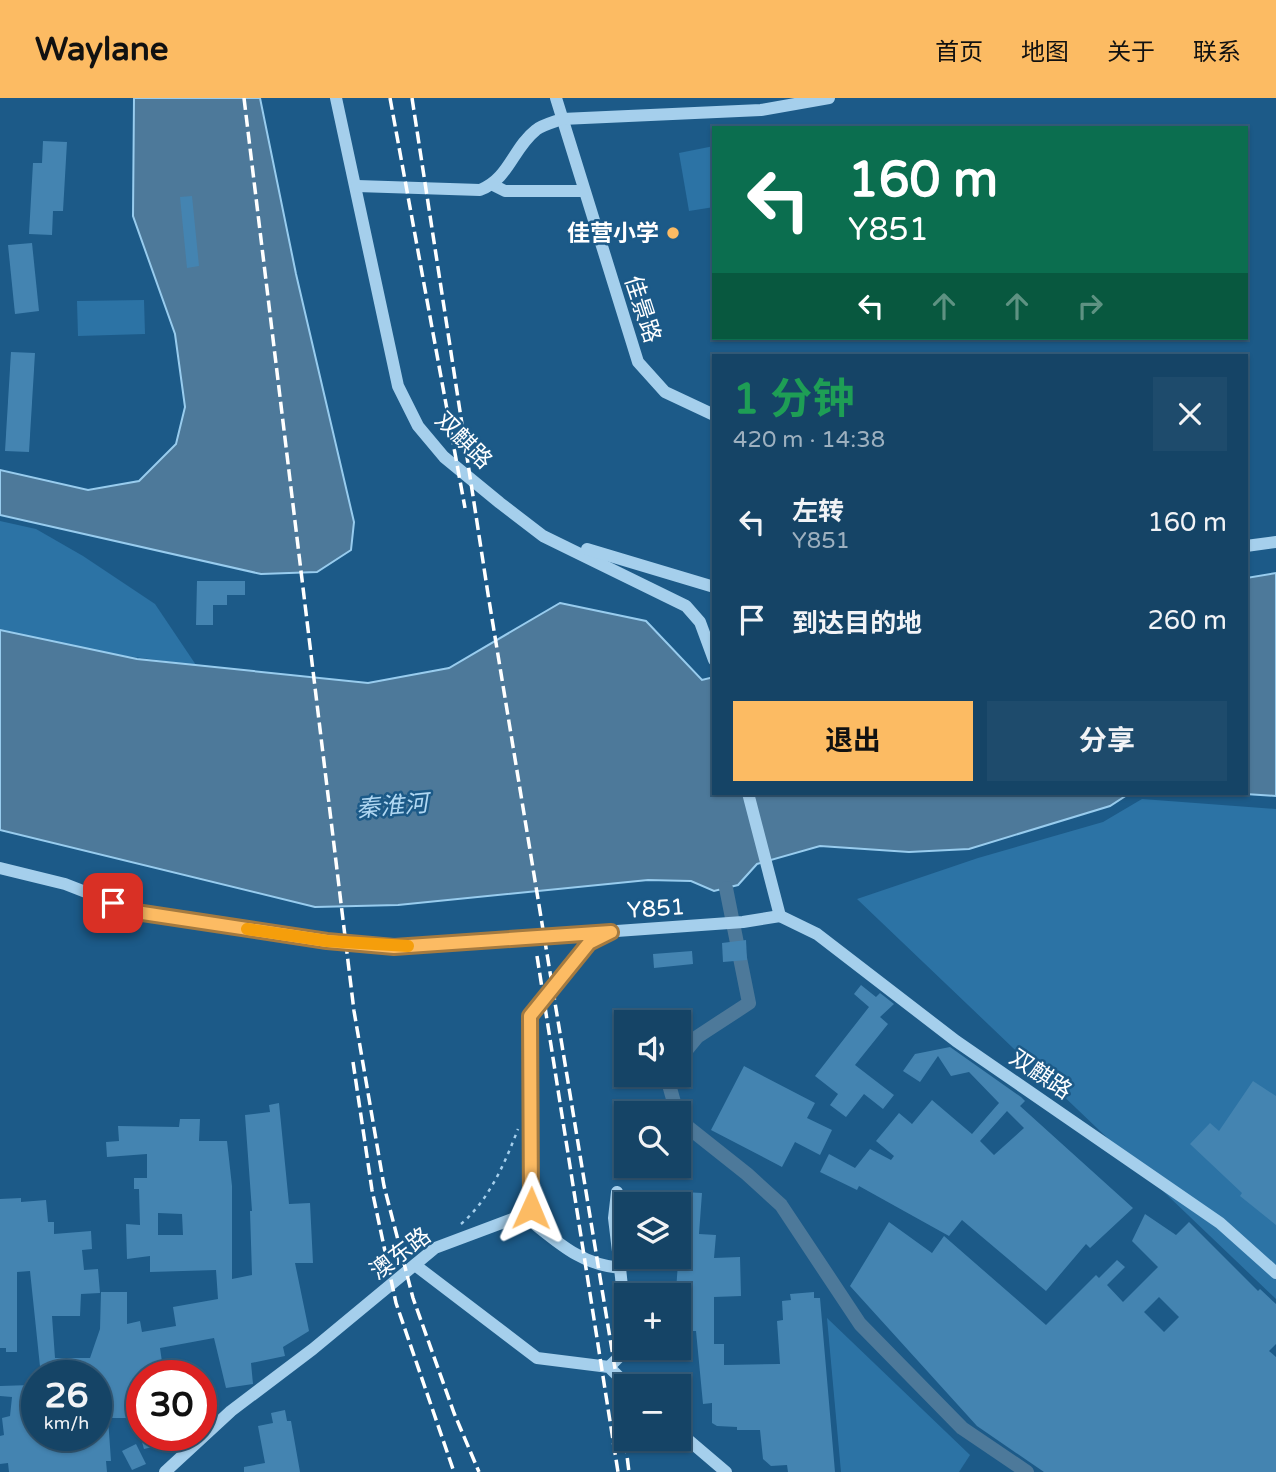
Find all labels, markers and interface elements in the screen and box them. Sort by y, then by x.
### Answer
text: Waylane [35,30,169,69]
text: 首页 [935,38,983,67]
text: 地图 [1021,38,1069,67]
text: 关于 [1107,38,1155,67]
text: 联系 [1193,38,1241,67]
text: 160 m [848,151,998,210]
icon: left [733,154,824,245]
text: Y851 [848,211,929,249]
place label: 佳营小学 [567,220,659,248]
marker: 佳营小学 [665,225,681,241]
street label: 佳景路 [618,272,666,346]
icon: left [852,287,890,325]
icon: ahead [925,287,963,325]
icon: ahead [998,287,1036,325]
icon: right [1071,287,1109,325]
text: 1 分钟 [733,374,854,425]
button: close [1153,377,1227,451]
street label: 双麒路 [429,406,498,475]
text: 420 m · 14:38 [733,426,885,454]
text: 左转 [792,496,844,527]
icon: left [733,503,771,541]
text: 160 m [1147,507,1227,538]
text: Y851 [792,527,850,555]
icon: arrive [733,601,771,639]
text: 260 m [1147,605,1227,636]
text: 到达目的地 [792,608,922,639]
button: 退出 [733,701,973,781]
button: 分享 [987,701,1227,781]
water label: 秦淮河 [355,789,433,824]
pin [83,873,143,933]
icon: arrive [94,884,132,922]
street label: Y851 [626,893,686,925]
map controls [614,1010,691,1451]
button: sound [614,1010,691,1087]
street label: 双麒路 [1004,1044,1077,1106]
button: search [614,1101,691,1178]
position arrow [494,1171,568,1245]
button: layers [614,1192,691,1269]
street label: 澳东路 [365,1222,437,1286]
button: + [614,1283,691,1360]
speed limit sign: 30 [126,1360,217,1451]
button: − [614,1374,691,1451]
text: 26 [45,1375,88,1417]
text: km/h [44,1412,89,1434]

